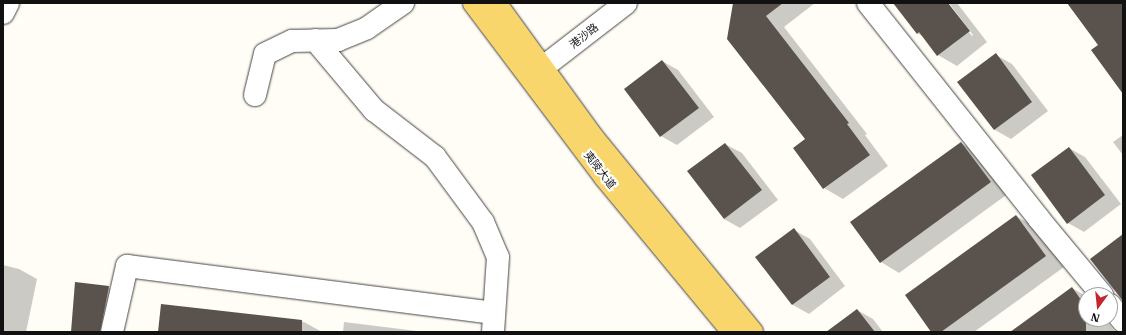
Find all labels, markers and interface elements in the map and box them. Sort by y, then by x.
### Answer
street label: 港沙路 [567,21,601,51]
street label: 夷陵大道 [581,149,619,191]
north arrow [1078,287,1118,327]
text: N [1089,310,1101,326]

